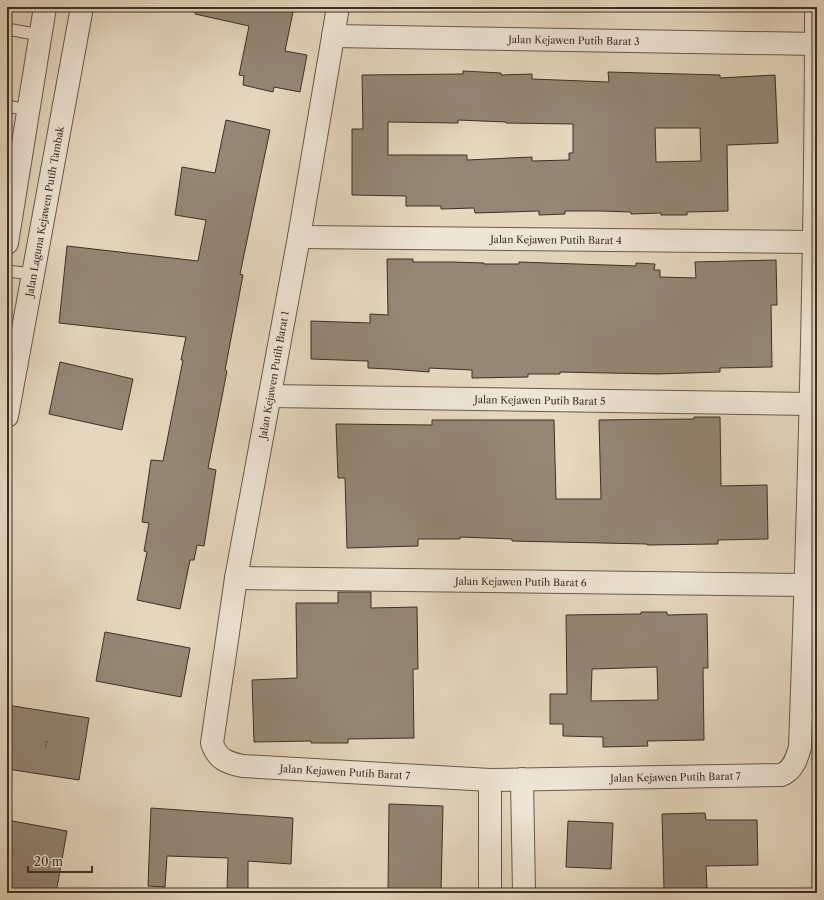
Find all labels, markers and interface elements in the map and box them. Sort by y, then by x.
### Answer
street label: Jalan Kejawen Putih Barat 3 [506,32,640,48]
street label: Jalan Laguna Kejawen Putih Tambak [22,124,67,300]
street label: Jalan Kejawen Putih Barat 4 [488,232,622,247]
street label: Jalan Kejawen Putih Barat 1 [256,309,292,442]
street label: Jalan Kejawen Putih Barat 5 [472,392,606,407]
street label: Jalan Kejawen Putih Barat 6 [453,574,587,589]
house number: 7 [44,739,48,749]
street label: Jalan Kejawen Putih Barat 7 [277,761,411,782]
street label: Jalan Kejawen Putih Barat 7 [608,769,741,784]
scale bar [28,848,92,874]
text: 20 m [34,854,63,869]

